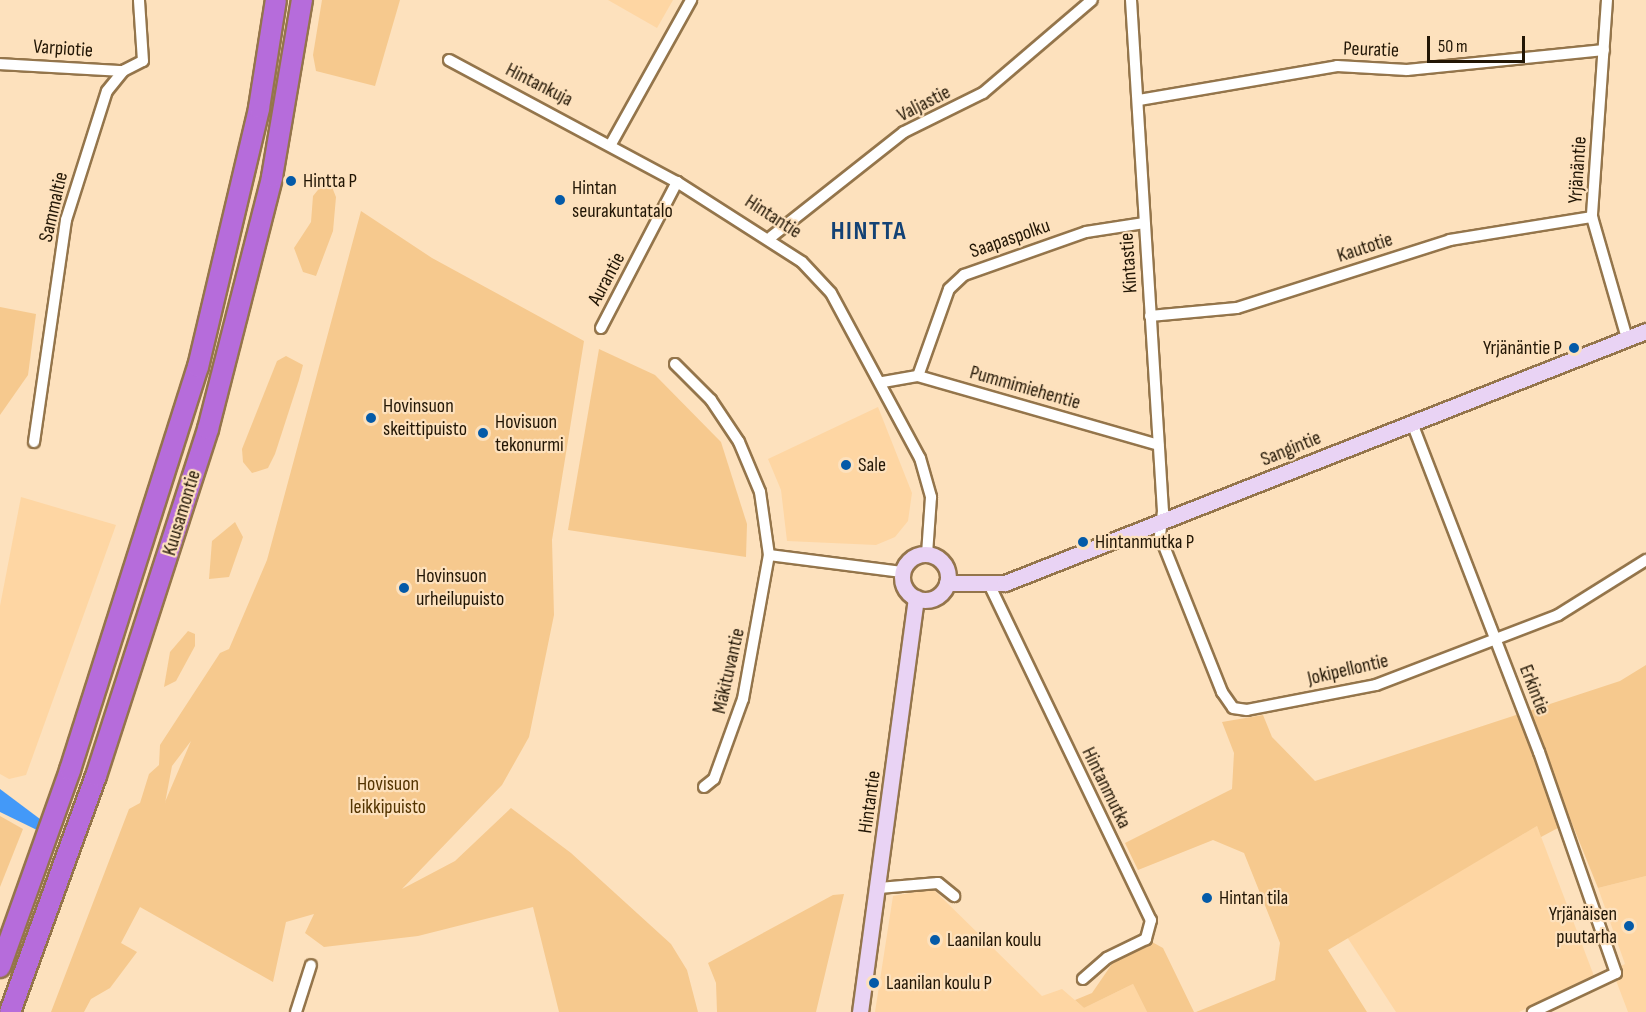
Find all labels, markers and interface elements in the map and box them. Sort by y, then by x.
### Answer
scale bar [1430,24,1528,62]
street label: Varpiotie [32,35,94,63]
text: 50 m [1438,36,1468,57]
street label: Peuratie [1343,37,1399,63]
street label: Hintankuja [501,58,577,112]
street label: Valjastie [893,80,955,128]
street label: Yrjänäntie [1564,136,1592,204]
place label: Hintta P [303,169,357,193]
street label: Sammaltie [34,170,74,244]
marker: Hintta P [284,174,298,188]
place label: Hintan seurakuntatalo [572,176,673,223]
street label: Hintantie [740,190,806,244]
marker: Hintan seurakuntatalo [553,193,567,207]
street label: Saapaspolku [967,214,1053,264]
district label: HINTTA [831,216,907,248]
street label: Kautotie [1334,228,1396,268]
street label: Kintastie [1115,232,1143,294]
street label: Aurantie [583,248,631,310]
place label: Yrjänäntie P [1483,336,1562,360]
marker: Yrjänäntie P [1567,341,1581,355]
street label: Pummimiehentie [967,361,1083,415]
place label: Hovinsuon skeittipuisto [383,394,467,441]
place label: Hovisuon tekonurmi [495,410,564,457]
marker: Hovinsuon skeittipuisto [364,411,378,425]
marker: Hovisuon tekonurmi [476,426,490,440]
street label: Sangintie [1257,426,1325,472]
place label: Sale [858,453,886,477]
marker: Sale [839,458,853,472]
street label: Kuusamontie [158,467,206,559]
place label: Hintanmutka P [1095,530,1194,554]
marker: Hintanmutka P [1076,535,1090,549]
place label: Hovinsuon urheilupuisto [416,564,504,611]
marker: Hovinsuon urheilupuisto [397,581,411,595]
street label: Mäkituvantie [708,626,750,716]
street label: Jokipellontie [1305,649,1391,691]
street label: Erkintie [1513,661,1555,719]
street label: Hintanmutka [1076,743,1136,833]
street label: Hintantie [854,769,886,835]
park label: Hovisuon leikkipuisto [350,773,426,820]
place label: Hintan tila [1219,886,1288,910]
marker: Hintan tila [1200,891,1214,905]
place label: Yrjänäisen puutarha [1549,903,1617,950]
marker: Yrjänäisen puutarha [1622,919,1636,933]
place label: Laanilan koulu [947,928,1041,952]
marker: Laanilan koulu [928,933,942,947]
place label: Laanilan koulu P [886,971,992,995]
marker: Laanilan koulu P [867,976,881,990]

